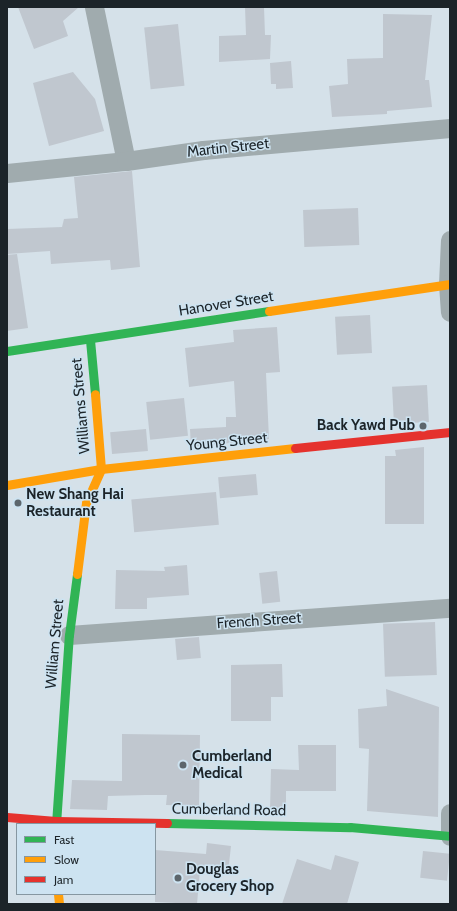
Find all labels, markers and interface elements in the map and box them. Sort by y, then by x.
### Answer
street label: Martin Street [186,135,270,161]
street label: Hanover Street [177,288,275,320]
street label: Williams Street [68,357,94,455]
place label: Back Yawd Pub [317,417,415,435]
marker: Back Yawd Pub [418,421,428,431]
street label: Young Street [186,429,268,455]
place label: New Shang Hai Restaurant [26,485,124,520]
marker: New Shang Hai Restaurant [13,498,23,508]
street label: William Street [42,598,68,690]
street label: French Street [216,609,302,633]
place label: Cumberland Medical [192,747,272,782]
marker: Cumberland Medical [177,759,189,771]
street label: Cumberland Road [172,800,286,820]
legend [16,823,156,895]
text: Fast [54,832,74,847]
text: Slow [54,852,79,867]
place label: Douglas Grocery Shop [186,860,274,895]
text: Jam [54,872,73,887]
marker: Douglas Grocery Shop [173,873,183,883]

